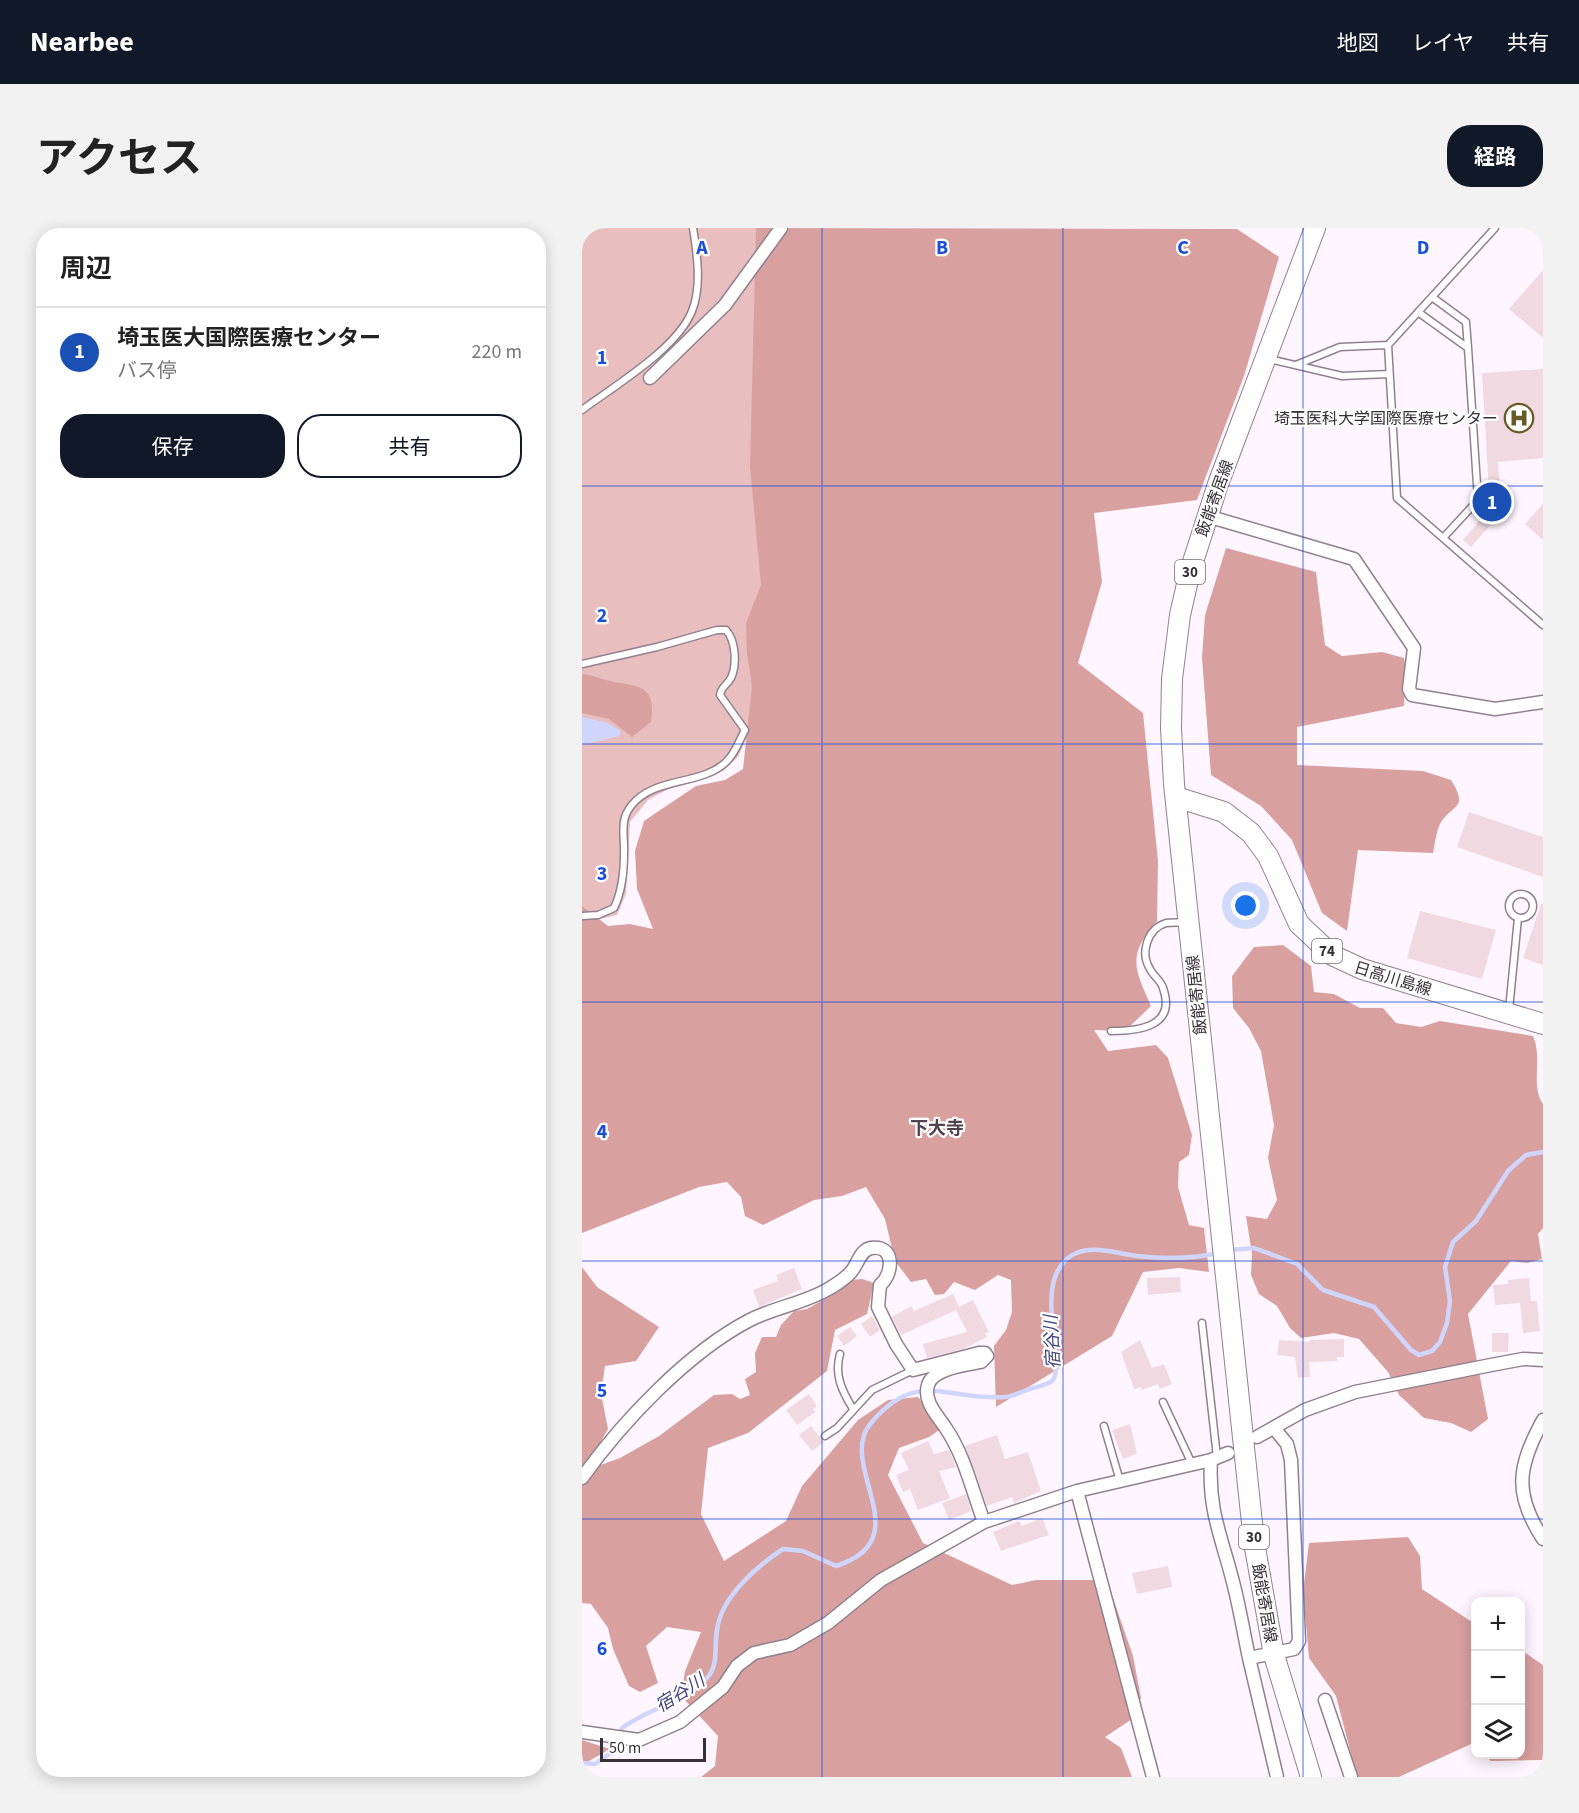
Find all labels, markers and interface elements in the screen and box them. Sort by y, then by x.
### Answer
text: Nearbee [30,22,134,62]
text: 地図 [1337,28,1379,58]
text: レイヤ [1412,28,1474,58]
text: 共有 [1507,28,1549,58]
button: 経路 [1447,125,1543,187]
text: アクセス [36,129,202,189]
text: A [695,234,708,262]
text: B [936,234,948,262]
text: C [1177,234,1189,262]
text: D [1417,234,1429,262]
text: 周辺 [60,250,112,287]
text: 埼玉医大国際医療センター [117,322,381,354]
text: 1 [74,338,85,366]
text: 220 m [472,338,522,366]
text: 1 [597,344,607,372]
text: バス停 [117,357,177,385]
hospital icon: 埼玉医科大学国際医療センター [1503,402,1535,434]
place label: 埼玉医科大学国際医療センター [1274,408,1498,430]
button: 保存 [60,414,285,478]
button: 共有 [297,414,522,478]
street label: 飯能寄居線 [1191,457,1239,540]
pin: 1 [1472,480,1512,524]
road number: 30 [1175,560,1205,584]
text: 2 [597,602,607,630]
text: 3 [597,860,607,888]
your location [1231,891,1260,920]
road number: 74 [1312,939,1342,963]
street label: 飯能寄居線 [1182,954,1212,1036]
street label: 日高川島線 [1351,957,1434,1001]
district label: 下大寺 [910,1116,964,1141]
text: 4 [597,1118,608,1146]
water label: 宿谷川 [1038,1312,1066,1370]
text: 5 [597,1377,607,1405]
road number: 30 [1239,1525,1269,1549]
street label: 飯能寄居線 [1246,1562,1282,1644]
map controls [1471,1597,1525,1759]
button: + [1471,1597,1525,1651]
text: 6 [597,1635,607,1663]
button: − [1471,1651,1525,1705]
water label: 宿谷川 [651,1667,711,1718]
button: layers [1471,1705,1525,1759]
scale bar [600,1735,706,1762]
text: 50 m [609,1737,641,1759]

